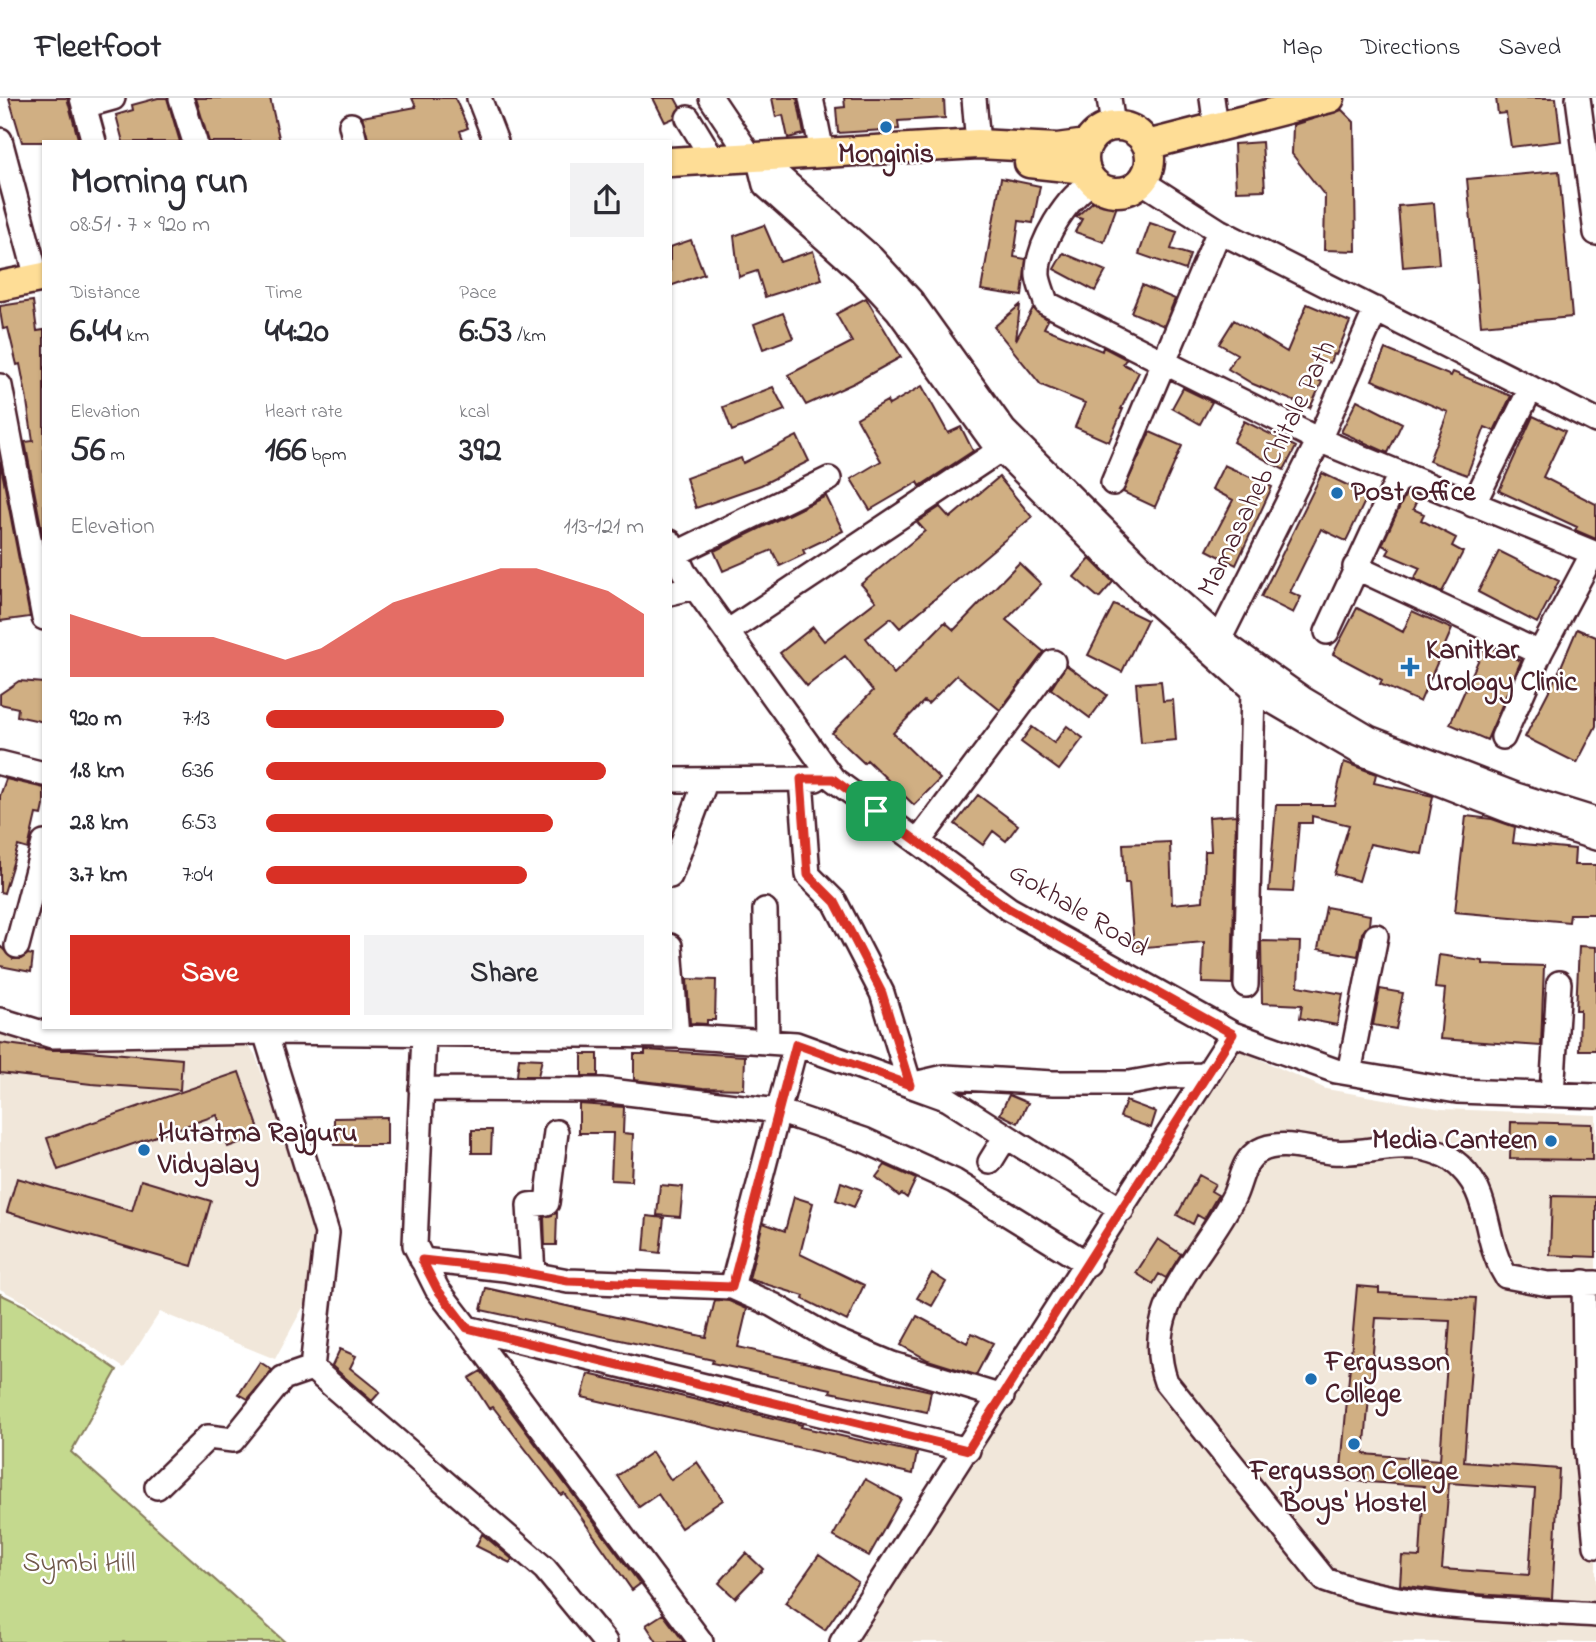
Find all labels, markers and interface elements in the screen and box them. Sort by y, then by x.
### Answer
text: Fleetfoot [35,24,161,72]
text: Map [1282,31,1323,66]
text: Directions [1361,31,1460,66]
text: Saved [1498,31,1561,66]
marker: Monginis [878,119,894,135]
place label: Monginis [838,135,934,177]
text: Morning run [70,155,248,211]
button: share [570,163,644,237]
text: 08:51 · 7 × 920 m [70,209,210,242]
text: Distance [70,280,140,307]
text: Time [265,280,302,307]
text: Pace [459,280,496,307]
text: 6.44 [70,307,121,358]
text: 44:20 [265,307,329,358]
text: 6:53 [459,307,512,358]
text: km [121,323,149,350]
text: /km [512,323,546,350]
street label: Mamasaheb Chitale Path [1188,334,1348,604]
text: Elevation [70,399,140,426]
text: Heart rate [265,399,343,426]
text: kcal [459,399,490,426]
text: 56 [70,426,105,477]
text: 166 [265,426,307,477]
text: 392 [459,426,502,477]
text: m [105,442,125,469]
text: bpm [307,442,346,469]
place label: Post Office [1351,473,1477,514]
marker: Post Office [1329,485,1345,501]
text: Elevation [70,511,155,544]
text: 113–121 m [564,511,644,544]
place label: Kanitkar Urology Clinic [1426,631,1577,705]
marker: Kanitkar Urology Clinic [1400,657,1420,677]
text: 920 m [70,703,122,736]
text: 7:13 [182,703,210,736]
text: 1.8 km [70,755,124,788]
text: 6:36 [182,755,214,788]
pin [846,781,906,841]
icon: arrive [857,792,895,830]
text: 2.8 km [70,807,128,840]
text: 6:53 [182,807,217,840]
street label: Gokhale Road [1000,853,1156,969]
text: 3.7 km [70,859,127,892]
text: 7:04 [182,859,213,892]
button: Save [70,935,350,1015]
button: Share [364,935,644,1015]
place label: Hutatma Rajguru Vidyalay [157,1114,357,1187]
place label: Media Canteen [1372,1121,1537,1162]
marker: Media Canteen [1543,1133,1559,1149]
marker: Hutatma Rajguru Vidyalay [136,1142,152,1158]
place label: Fergusson College [1323,1343,1450,1417]
marker: Fergusson College [1303,1371,1319,1387]
marker: Fergusson College Boys' Hostel [1346,1436,1362,1452]
place label: Fergusson College Boys' Hostel [1248,1452,1459,1525]
park label: Symbi Hill [23,1544,135,1585]

